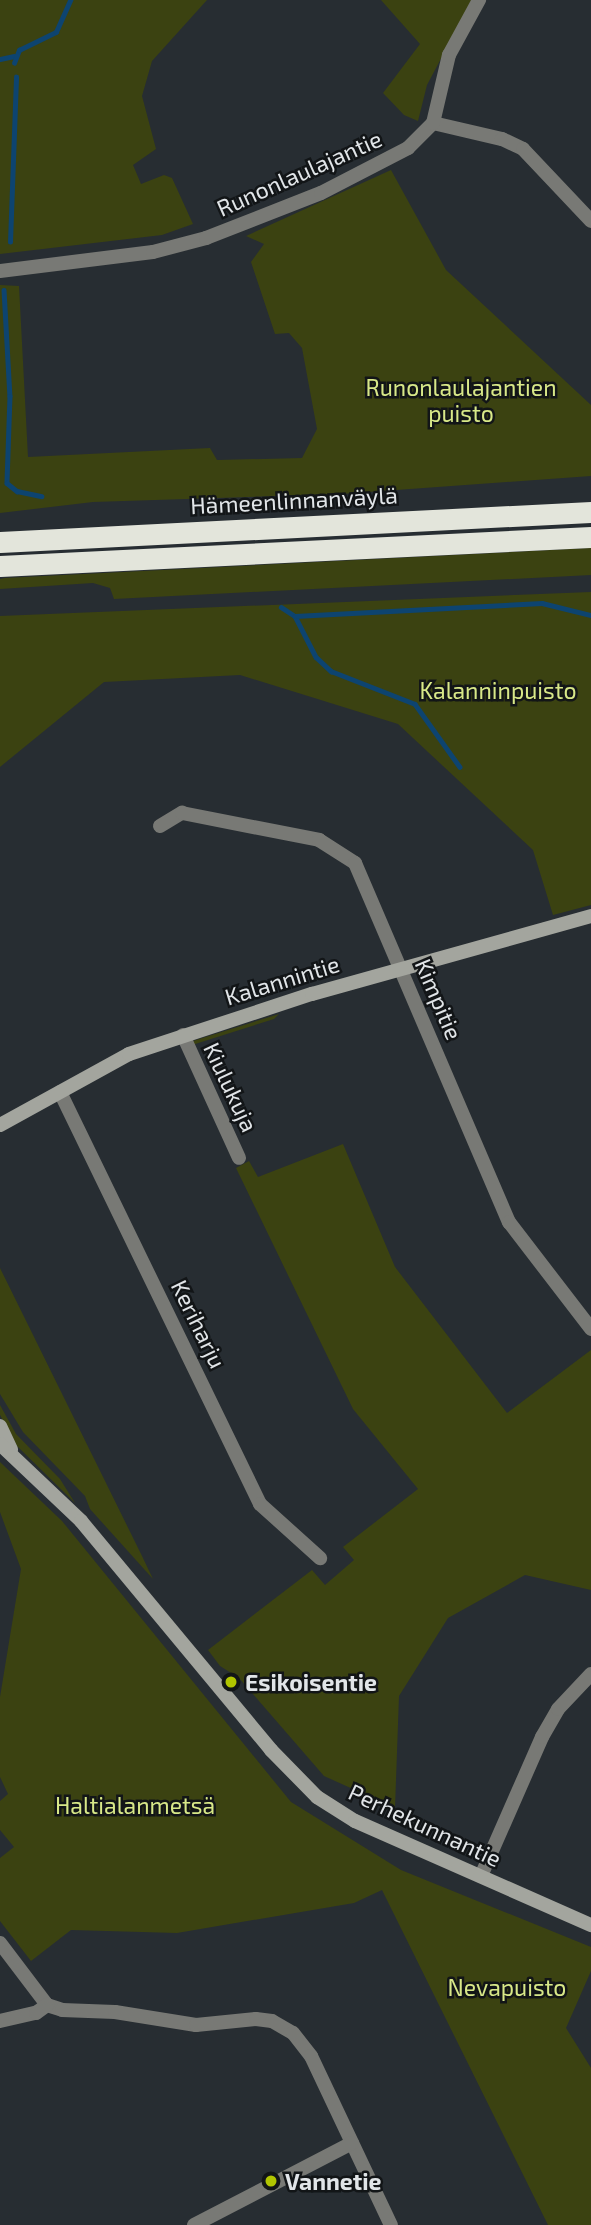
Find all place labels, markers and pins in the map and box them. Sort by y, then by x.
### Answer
place label: Esikoisentie [245,1668,377,1696]
marker: Esikoisentie [223,1674,239,1690]
place label: Vannetie [285,2167,382,2195]
marker: Vannetie [263,2173,279,2189]

